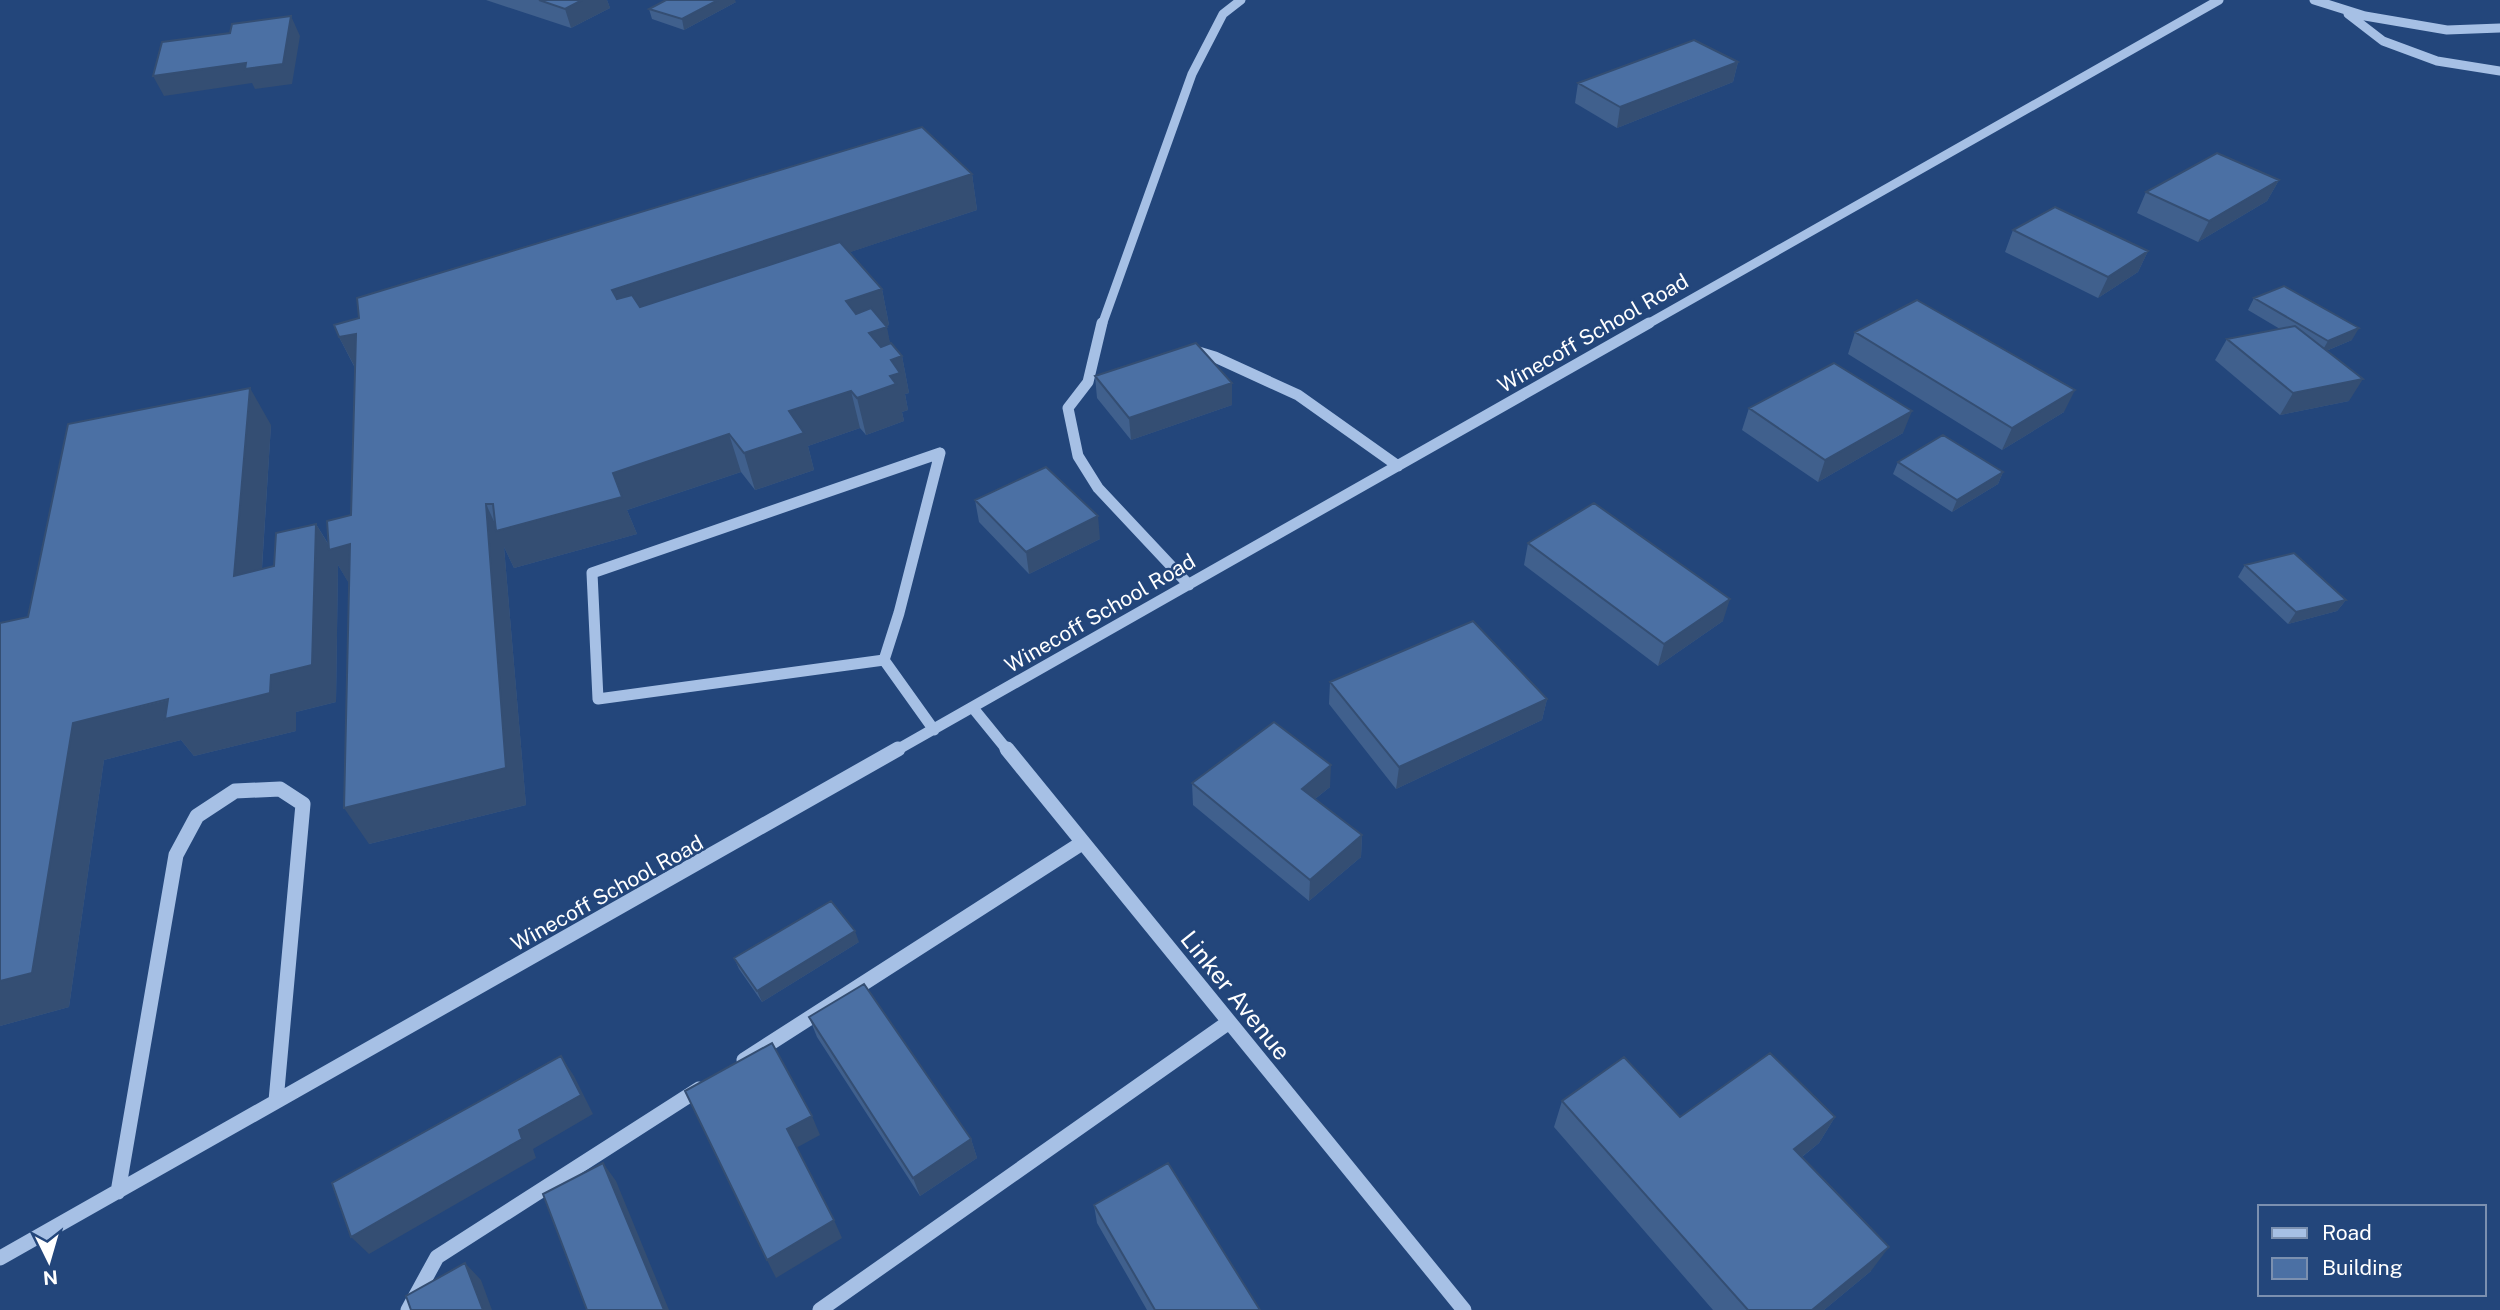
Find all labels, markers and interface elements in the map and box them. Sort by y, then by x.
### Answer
street label: Winecoff School Road [1493,268,1693,398]
street label: Winecoff School Road [1000,548,1200,678]
street label: Winecoff School Road [507,830,707,956]
street label: Linker Avenue [1175,925,1297,1065]
legend [2258,1205,2486,1296]
text: Road [2322,1220,2372,1245]
north arrow [14,1226,84,1296]
text: Building [2322,1255,2403,1280]
text: N [42,1266,59,1290]

